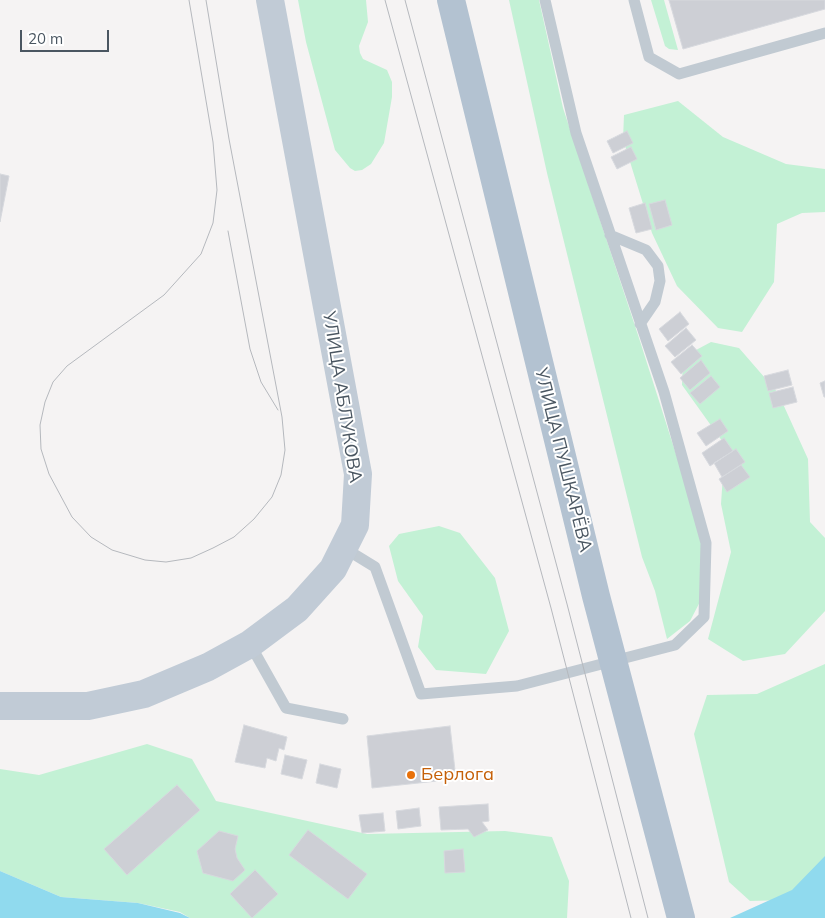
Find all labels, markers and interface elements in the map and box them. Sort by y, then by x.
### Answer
scale bar [22,20,111,52]
text: 20 m [28,29,63,48]
street label: УЛИЦА АБЛУКОВА [318,310,366,484]
street label: УЛИЦА ПУШКАРЁВА [530,366,596,554]
place label: Берлога [421,764,494,786]
marker: Берлога [405,769,417,781]

